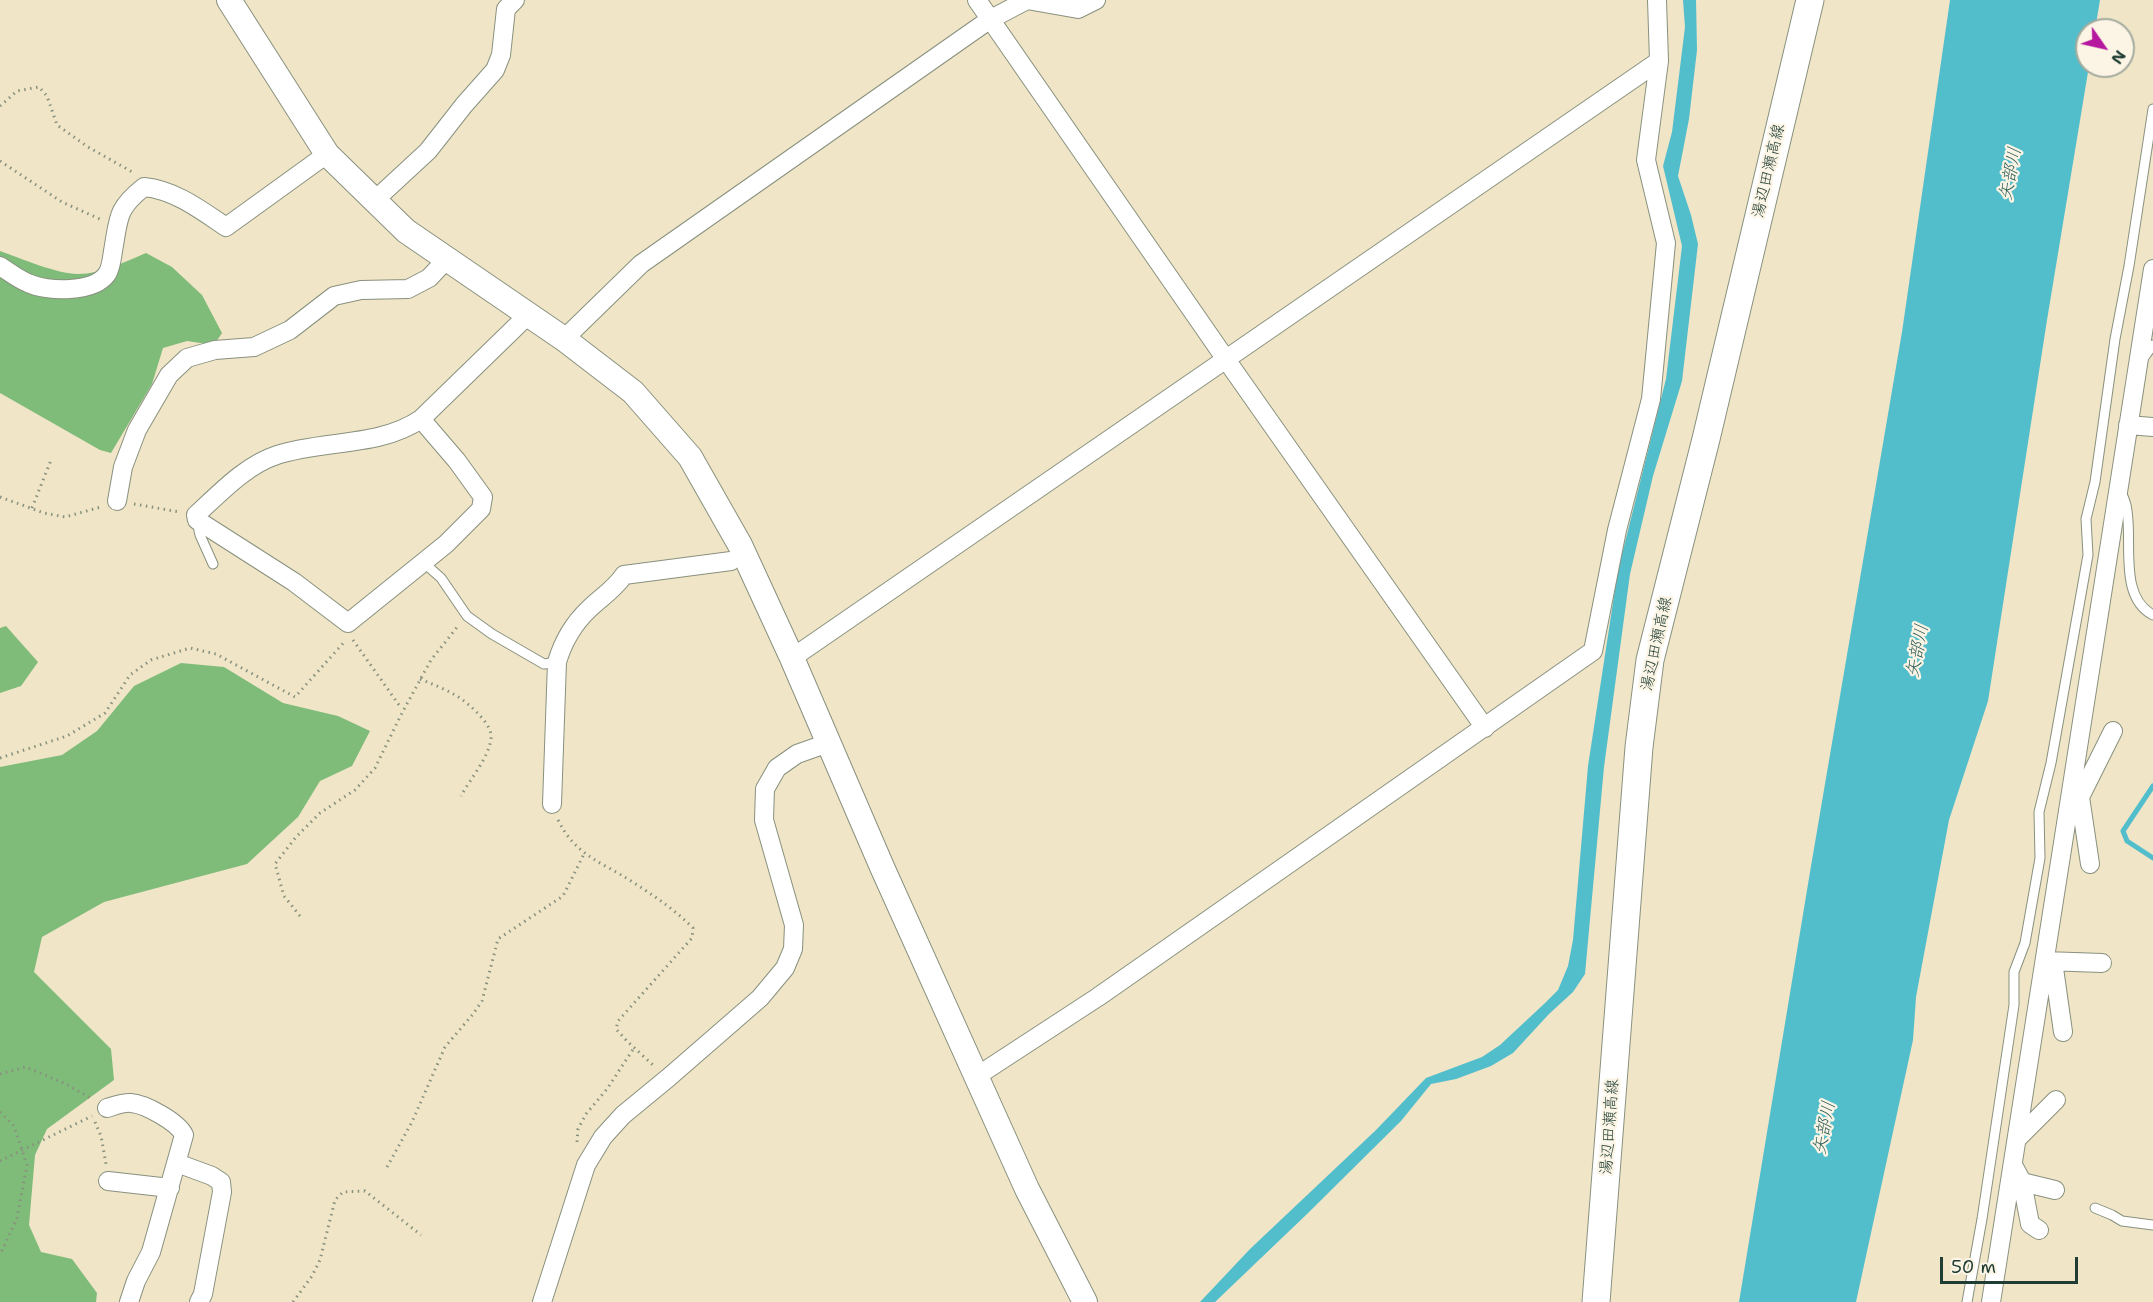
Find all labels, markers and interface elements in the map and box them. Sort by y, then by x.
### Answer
north arrow [2075,18,2135,78]
text: N [2106,46,2131,68]
street label: 湯辺田瀬高線 [1749,122,1789,220]
water label: 矢部川 [1995,145,2027,203]
street label: 湯辺田瀬高線 [1638,595,1676,693]
water label: 矢部川 [1902,622,1934,680]
street label: 湯辺田瀬高線 [1597,1078,1623,1176]
water label: 矢部川 [1809,1099,1841,1157]
scale bar [1943,1245,2081,1283]
text: 50 m [1951,1255,1996,1279]

